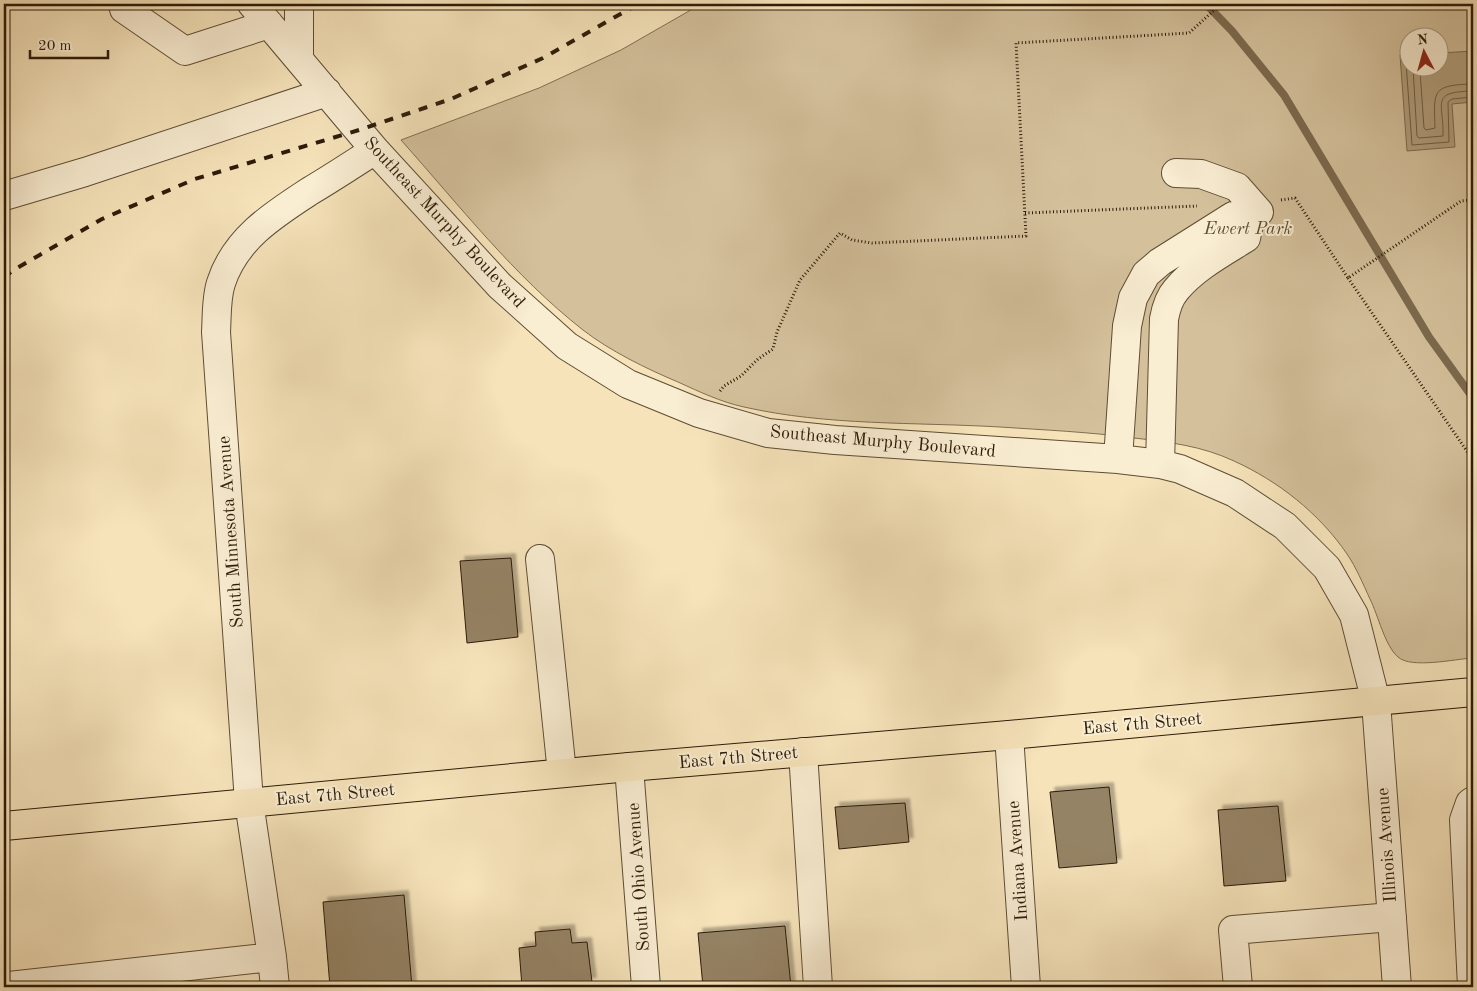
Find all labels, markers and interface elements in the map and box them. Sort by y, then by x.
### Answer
scale bar [30,28,108,60]
north arrow [1400,28,1450,78]
text: N [1417,33,1429,48]
text: 20 m [38,39,72,54]
street label: Southeast Murphy Boulevard [360,134,528,312]
park label: Ewert Park [1203,220,1292,238]
street label: Southeast Murphy Boulevard [769,423,997,461]
street label: South Minnesota Avenue [215,435,247,629]
street label: East 7th Street [1082,710,1203,738]
street label: East 7th Street [678,744,799,772]
street label: East 7th Street [275,781,396,809]
street label: Illinois Avenue [1374,787,1400,903]
street label: Indiana Avenue [1005,800,1031,922]
street label: South Ohio Avenue [625,802,653,952]

